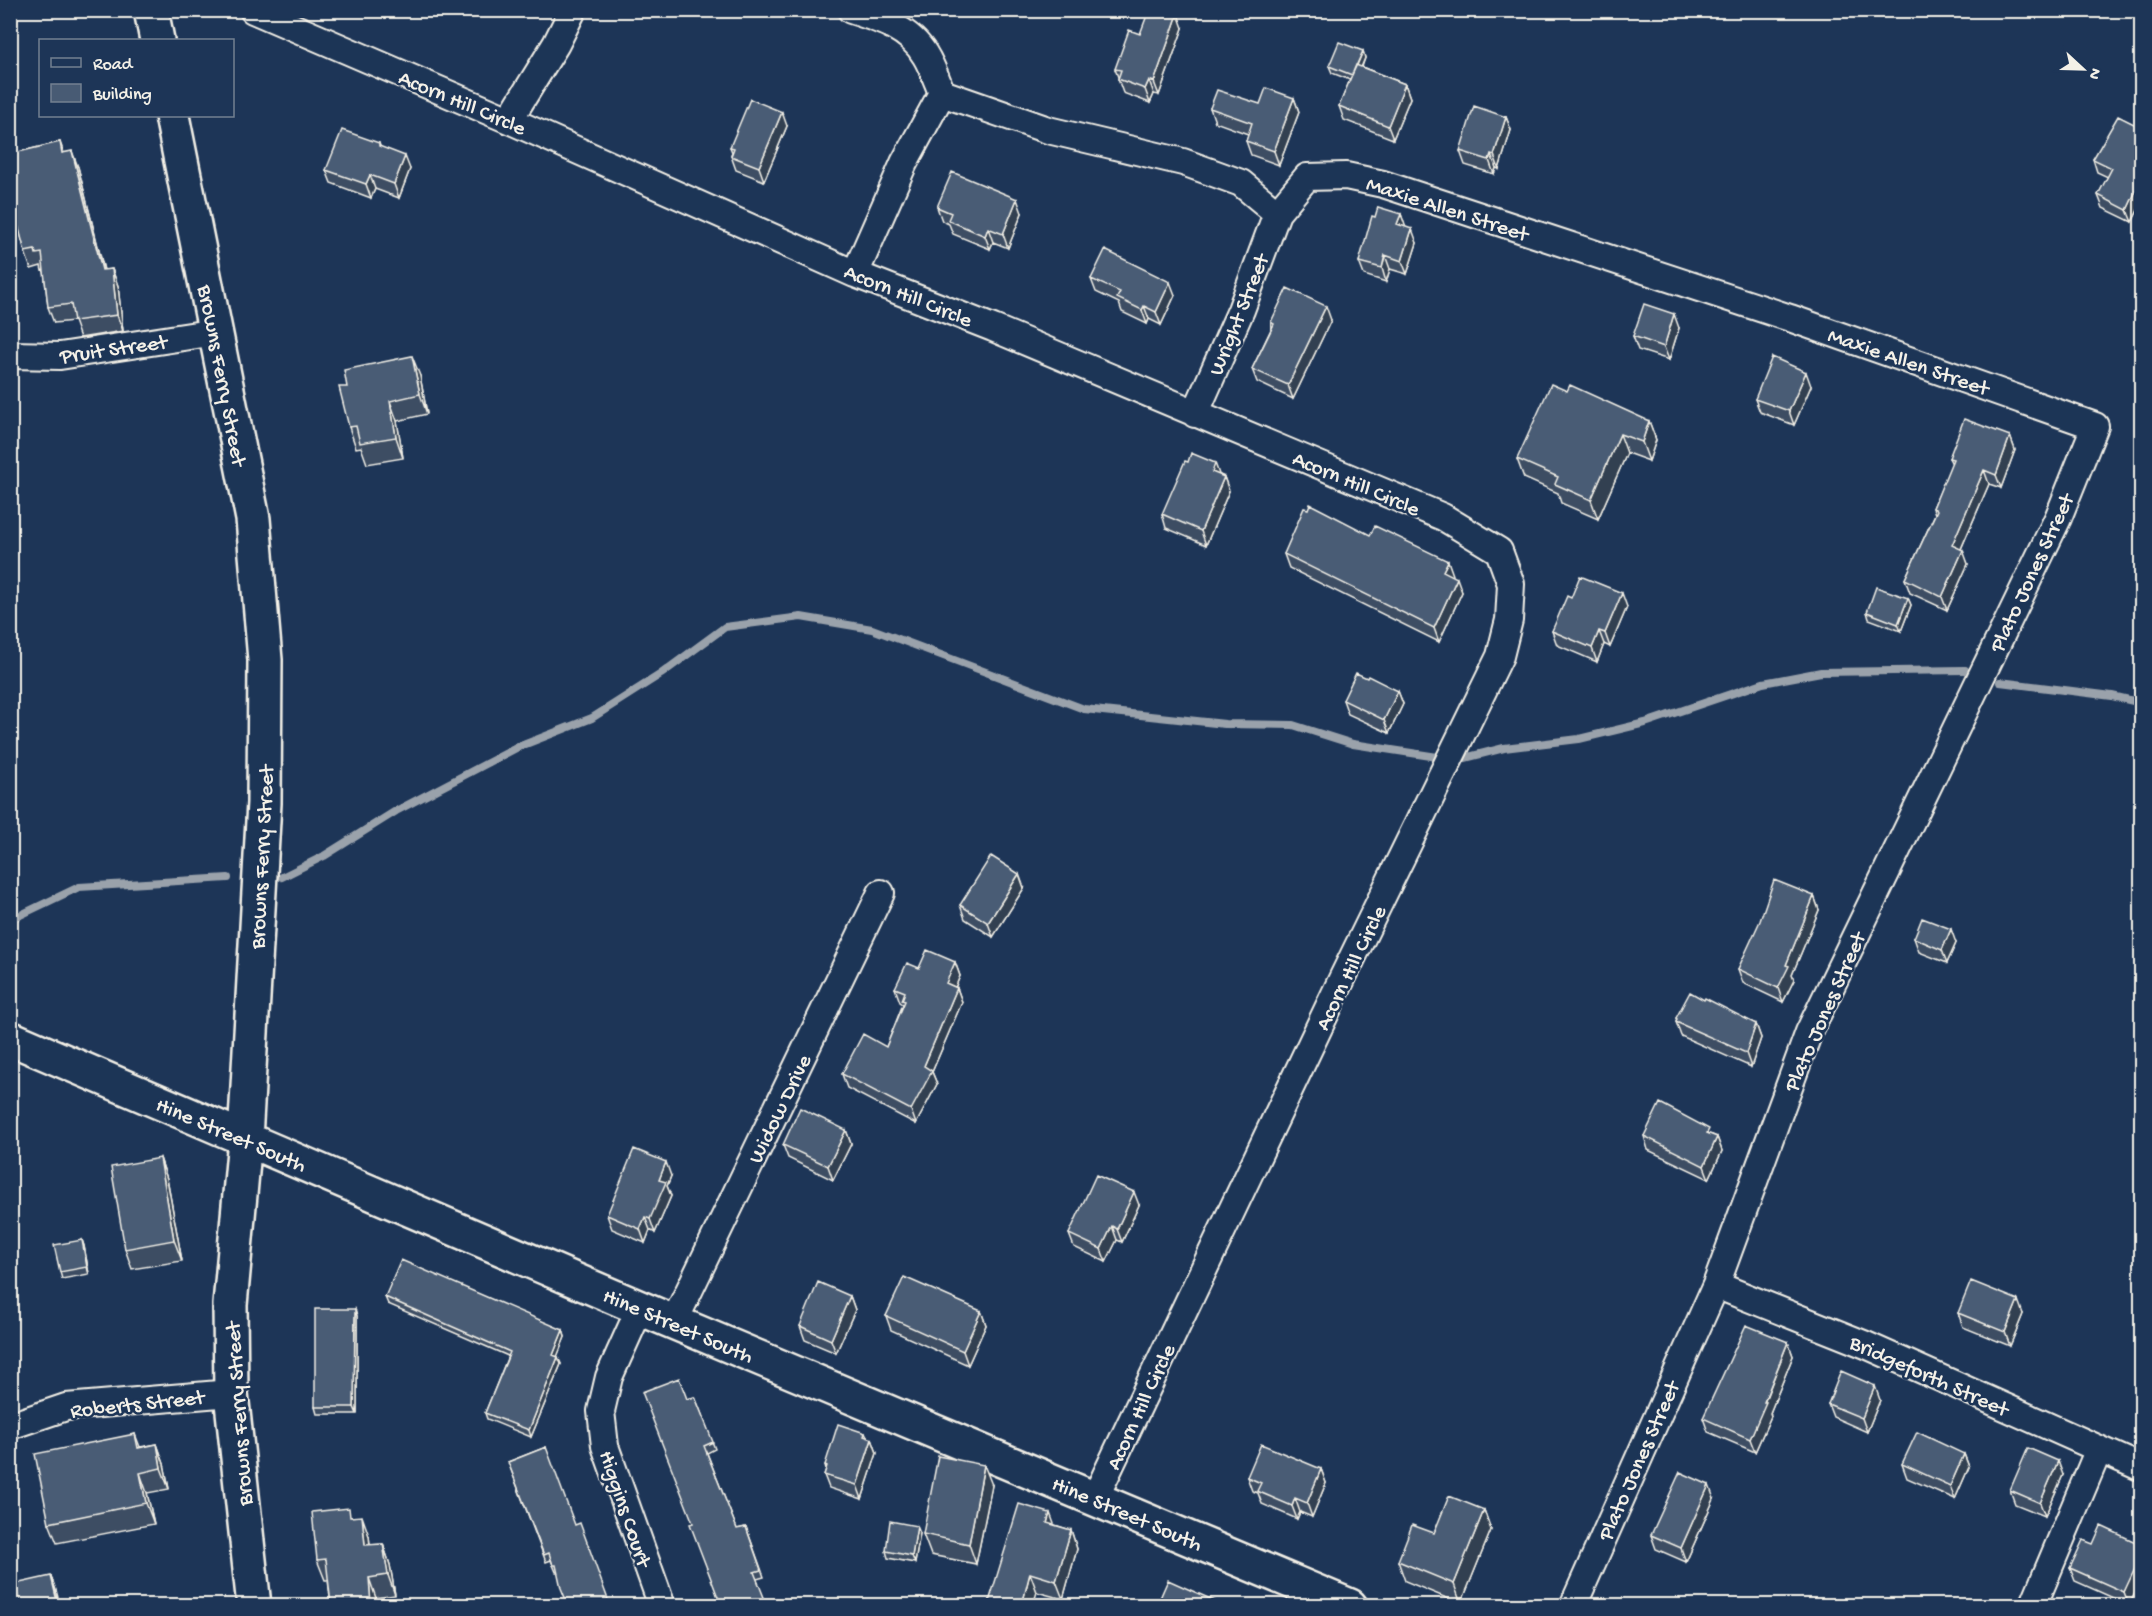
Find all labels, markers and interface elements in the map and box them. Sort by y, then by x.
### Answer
legend [39,39,234,117]
north arrow [2053,39,2113,99]
text: Road [93,55,134,76]
text: N [2083,65,2104,82]
street label: Acorn Hill Circle [394,66,530,143]
text: Building [92,85,152,106]
street label: Maxie Allen Street [1363,172,1533,250]
street label: Wright Street [1205,249,1278,380]
street label: Acorn Hill Circle [840,260,976,335]
street label: Browns Ferry Street [190,282,251,471]
street label: Maxie Allen Street [1824,324,1994,404]
street label: Pruit Street [57,330,171,371]
street label: Acorn Hill Circle [1288,447,1424,524]
street label: Plato Jones Street [1985,489,2083,658]
street label: Browns Ferry Street [246,763,282,951]
street label: Acorn Hill Circle [1311,901,1394,1035]
street label: Plato Jones Street [1779,927,1874,1097]
street label: Widow Drive [744,1050,819,1168]
street label: Hine Street South [151,1093,310,1180]
street label: Hine Street South [598,1284,757,1371]
street label: Browns Ferry Street [221,1319,260,1507]
street label: Bridgeforth Street [1844,1331,2014,1425]
street label: Acorn Hill Circle [1102,1340,1183,1475]
street label: Plato Jones Street [1593,1376,1688,1546]
street label: Roberts Street [69,1386,208,1426]
street label: Higgins Court [591,1448,656,1573]
street label: Hine Street South [1047,1472,1206,1559]

